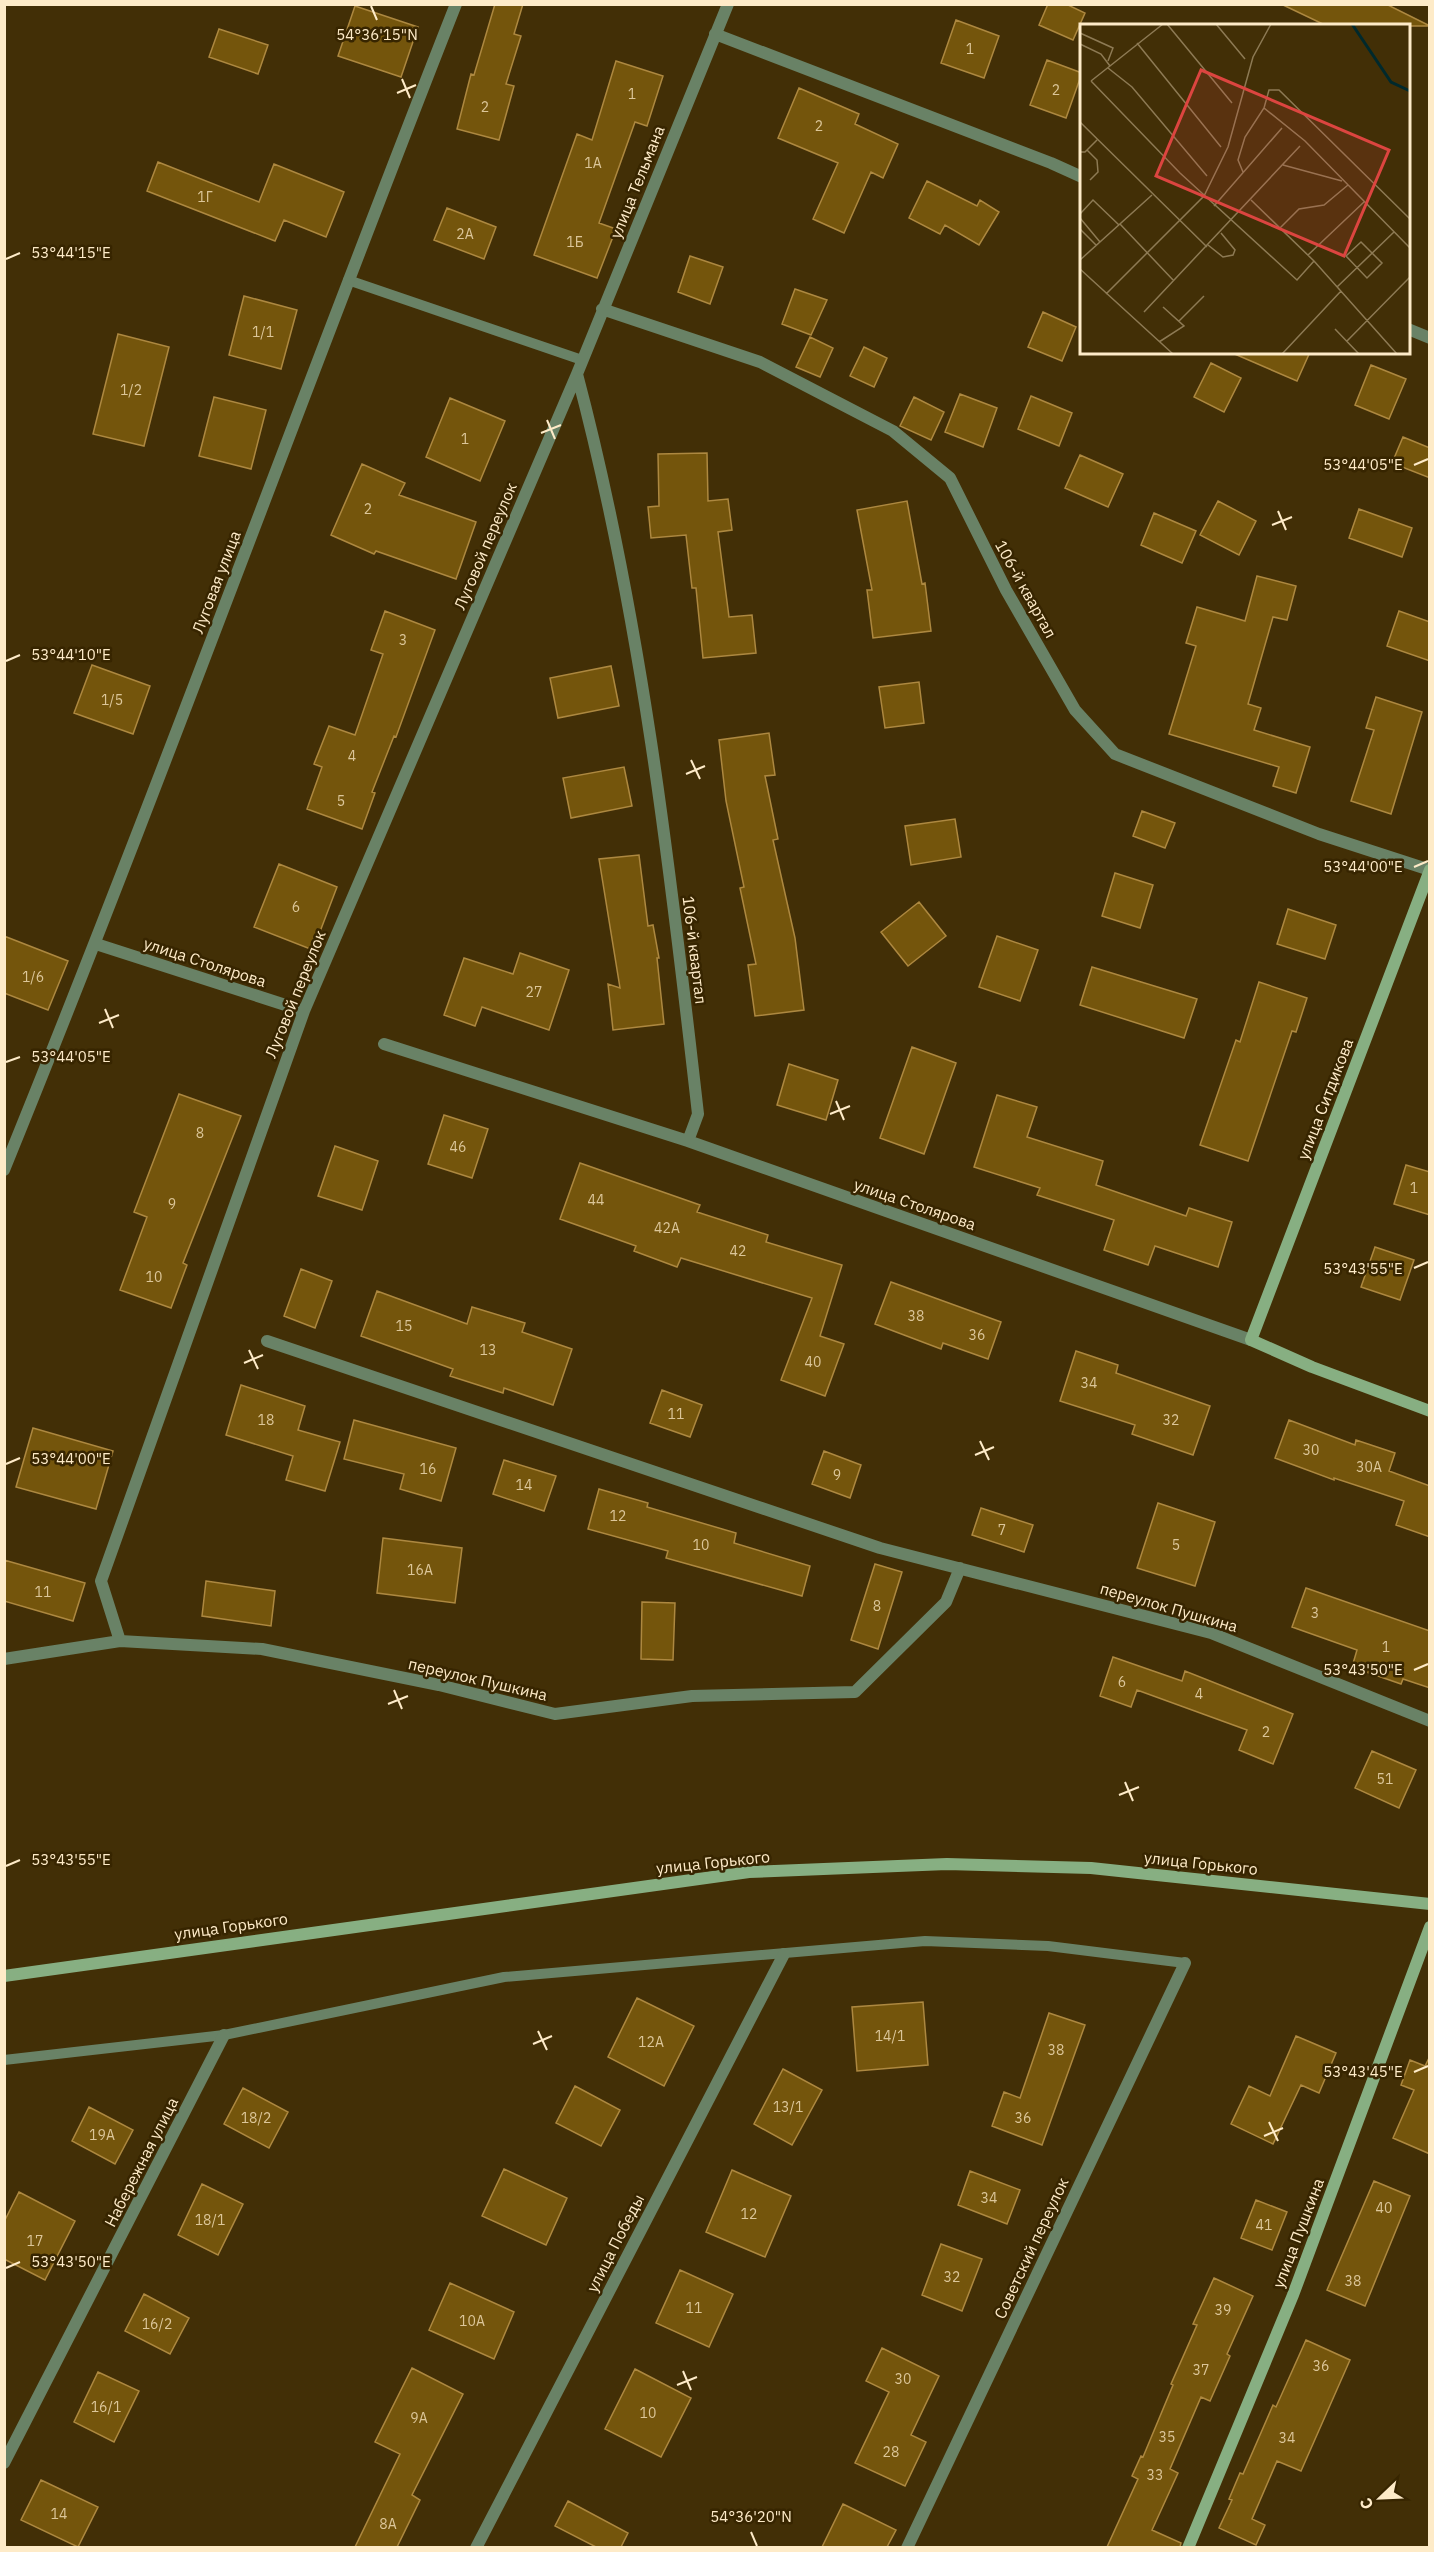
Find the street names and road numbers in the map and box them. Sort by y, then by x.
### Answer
street label: улица Тельмана [605,122,669,241]
street label: Луговой переулок [449,479,521,613]
street label: Луговая улица [187,527,245,636]
street label: 106-й квартал [991,537,1061,641]
street label: 106-й квартал [678,895,712,1005]
street label: Луговой переулок [260,927,330,1061]
street label: улица Столярова [141,933,269,991]
street label: улица Ситдикова [1293,1035,1358,1163]
street label: улица Столярова [851,1174,979,1234]
street label: переулок Пушкина [1098,1578,1241,1636]
street label: переулок Пушкина [406,1653,550,1705]
street label: улица Горького [655,1846,771,1878]
street label: улица Горького [1143,1847,1259,1879]
street label: улица Горького [173,1908,289,1944]
street label: Набережная улица [100,2094,182,2230]
street label: Советский переулок [989,2174,1073,2322]
street label: улица Пушкина [1268,2175,1328,2291]
street label: улица Победы [582,2191,648,2295]

